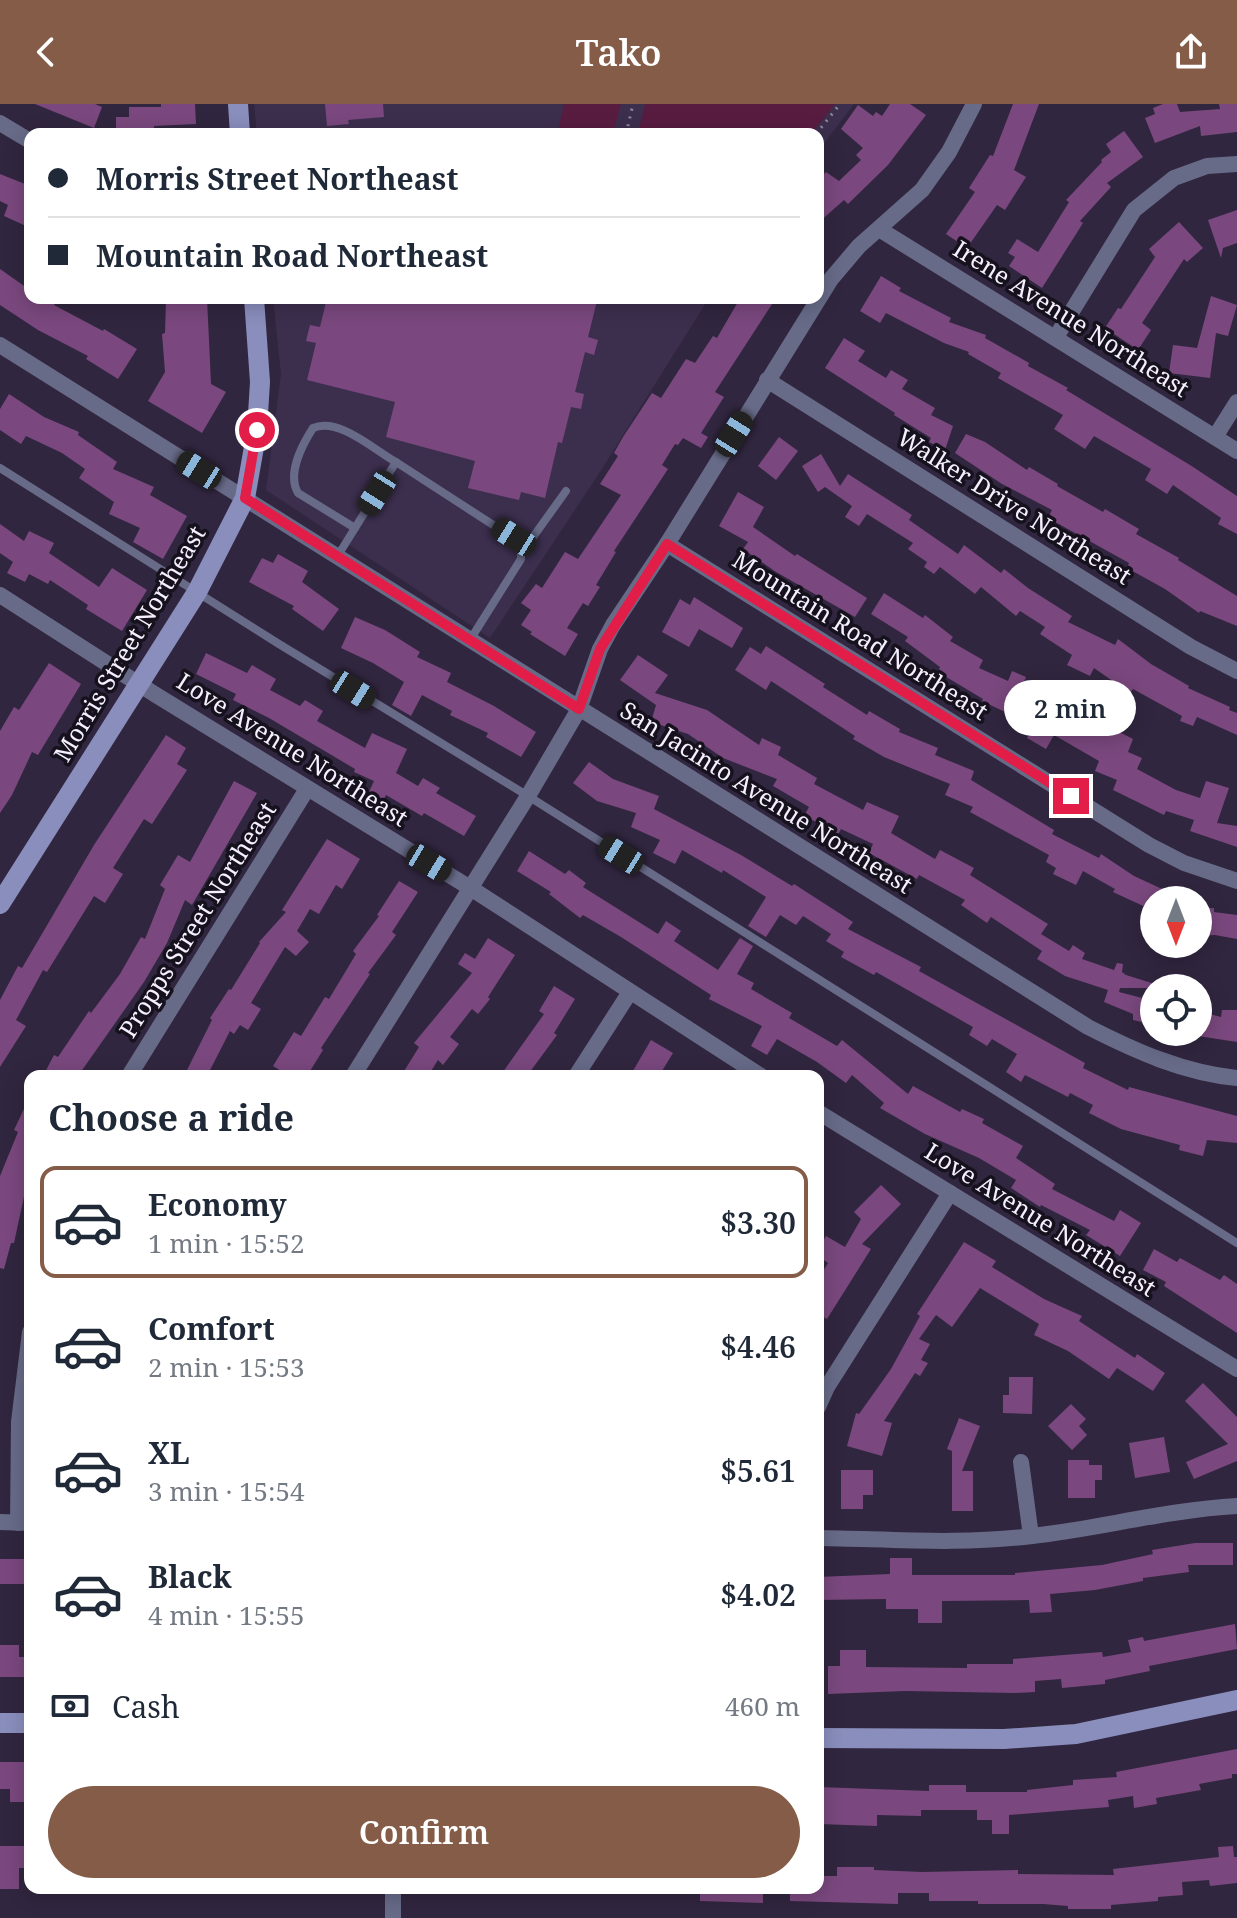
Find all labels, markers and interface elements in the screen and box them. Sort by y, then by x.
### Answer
text: Tako [575,28,662,77]
icon: back [24,30,68,74]
icon: share [1169,30,1213,74]
text: Morris Street Northeast [96,158,458,199]
street label: Irene Avenue Northeast [948,232,1196,404]
text: Mountain Road Northeast [96,235,488,276]
car [711,407,757,461]
route start [239,412,275,448]
street label: Walker Drive Northeast [891,420,1138,591]
car [172,447,226,493]
car [354,466,400,520]
car [487,514,541,560]
street label: Morris Street Northeast [45,519,212,767]
street label: Mountain Road Northeast [727,542,995,727]
street label: Love Avenue Northeast [171,664,415,833]
car [326,667,380,713]
callout: 2 min [1005,680,1137,736]
text: 2 min [1034,690,1106,726]
street label: San Jacinto Avenue Northeast [614,693,919,900]
route end [1053,778,1089,814]
street label: Propps Street Northeast [111,795,283,1043]
car [594,832,648,878]
car [402,840,456,886]
north arrow [1140,886,1212,958]
map controls [1140,886,1212,1046]
button: locate [1140,974,1212,1046]
text: Choose a ride [48,1093,294,1142]
street label: Love Avenue Northeast [919,1134,1163,1303]
text: Economy [148,1184,287,1225]
icon: car [52,1186,124,1258]
text: $3.30 [720,1202,796,1243]
text: 1 min · 15:52 [148,1225,305,1261]
text: Comfort [148,1308,275,1349]
icon: car [52,1310,124,1382]
text: $4.46 [720,1326,796,1367]
text: 2 min · 15:53 [148,1349,305,1385]
text: XL [148,1432,190,1473]
icon: car [52,1434,124,1506]
text: $5.61 [720,1450,796,1491]
text: 3 min · 15:54 [148,1473,305,1509]
text: Black [148,1556,232,1597]
icon: car [52,1558,124,1630]
text: $4.02 [720,1574,796,1615]
text: 4 min · 15:55 [148,1597,305,1633]
icon: cash [48,1684,92,1728]
text: Cash [112,1686,180,1727]
text: 460 m [725,1688,800,1724]
button: Confirm [48,1786,800,1878]

